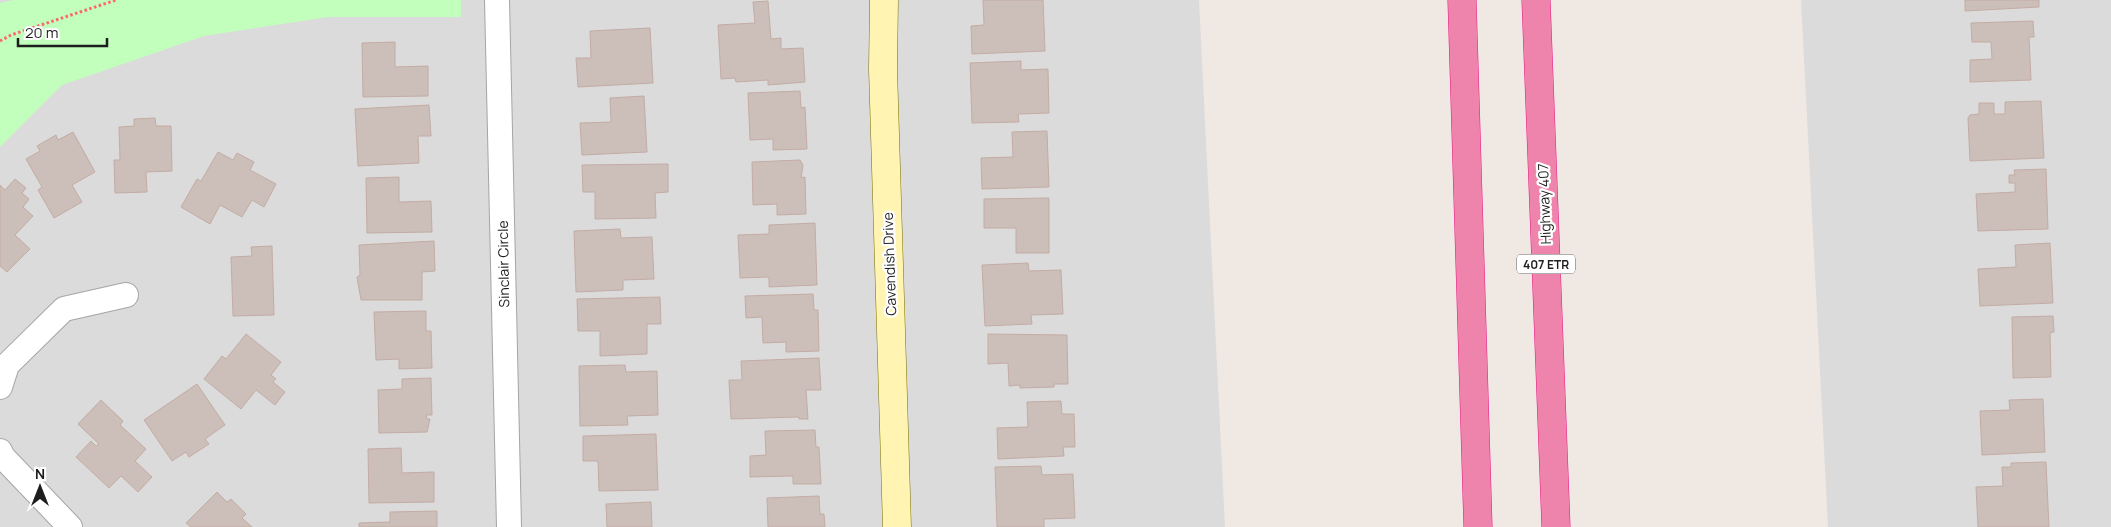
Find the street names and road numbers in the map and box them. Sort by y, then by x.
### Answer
street label: Highway 407 [1533,163,1555,245]
street label: Cavendish Drive [878,212,900,316]
street label: Sinclair Circle [493,220,513,308]
road number: 407 ETR [1517,254,1575,274]

